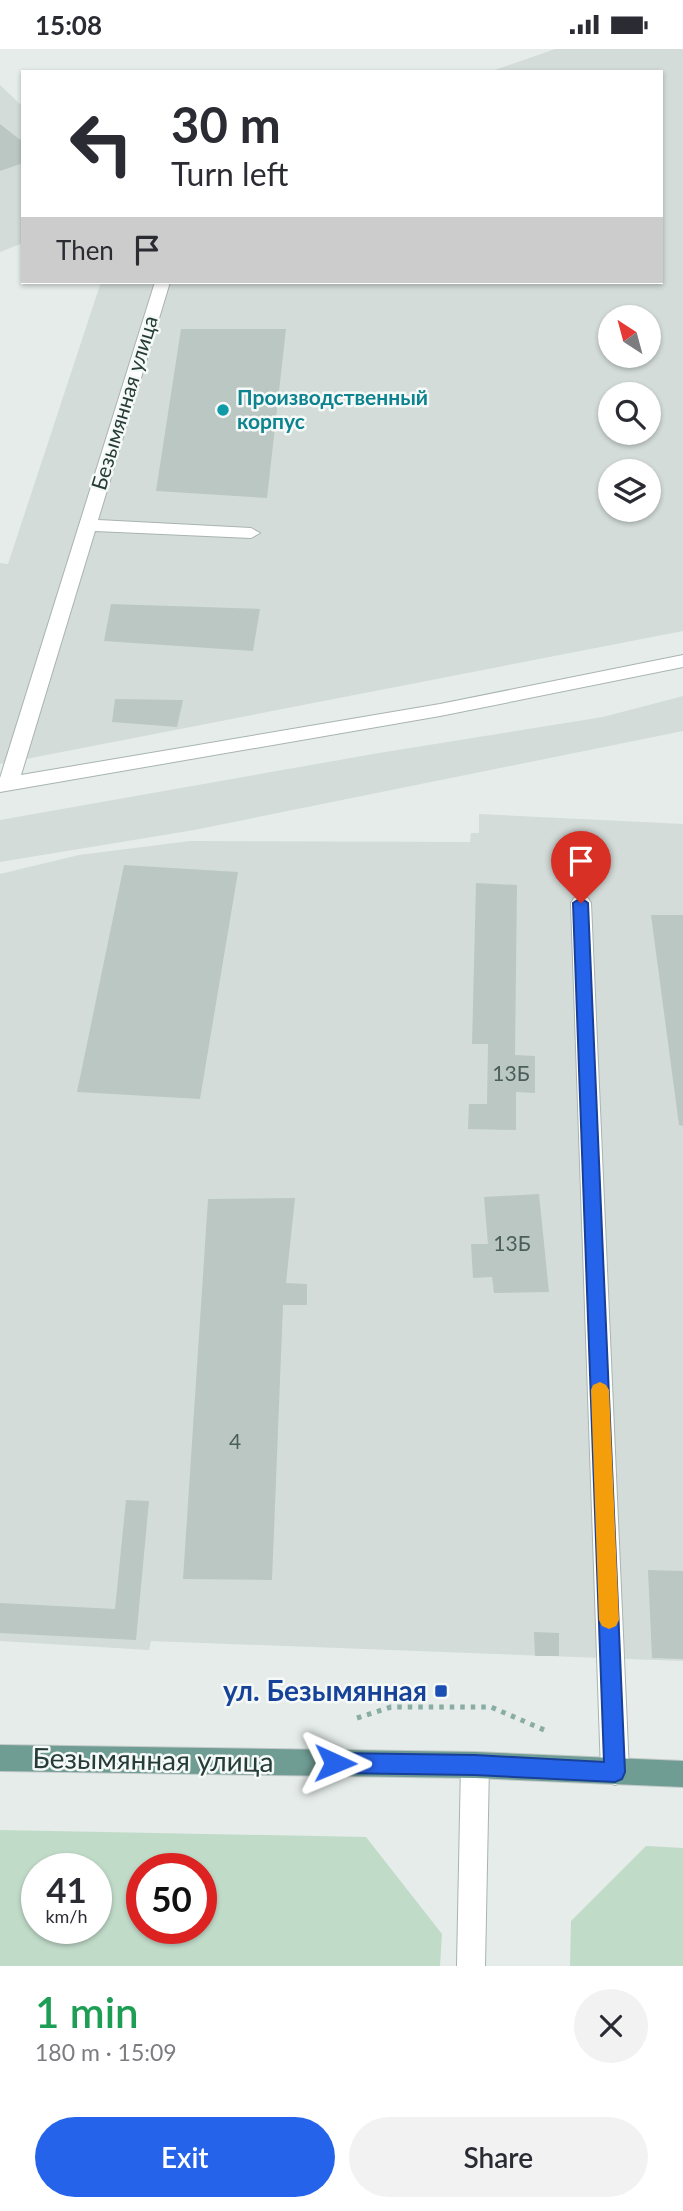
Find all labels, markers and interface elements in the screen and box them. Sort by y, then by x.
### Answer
text: 15:08 [35,9,102,41]
text: 30 m [171,95,281,153]
icon: left [56,98,147,189]
text: Turn left [171,154,288,193]
icon: arrive [128,231,166,269]
text: Then [56,234,114,266]
north arrow [598,305,662,367]
map controls [598,305,661,522]
street label: Безымянная улица [85,312,162,493]
button: search [598,382,661,445]
place label: Производственный корпус [237,384,428,433]
marker: Производственный корпус [215,402,231,418]
button: layers [598,459,661,522]
pin [551,831,611,903]
icon: arrive [562,842,600,880]
house number: 13Б [492,1060,530,1085]
house number: 13Б [493,1230,531,1255]
house number: 4 [229,1428,241,1453]
place label: ул. Безымянная [223,1673,427,1707]
marker: ул. Безымянная [433,1683,449,1699]
position arrow [298,1726,372,1800]
street label: Безымянная улица [32,1740,274,1778]
speed limit sign: 50 [126,1853,217,1944]
text: 41 [46,1868,87,1910]
text: km/h [45,1905,88,1927]
text: 1 min [35,1987,139,2037]
button: close [574,1989,648,2063]
text: 180 m · 15:09 [35,2038,177,2066]
button: Exit [35,2117,335,2197]
button: Share [349,2117,648,2197]

